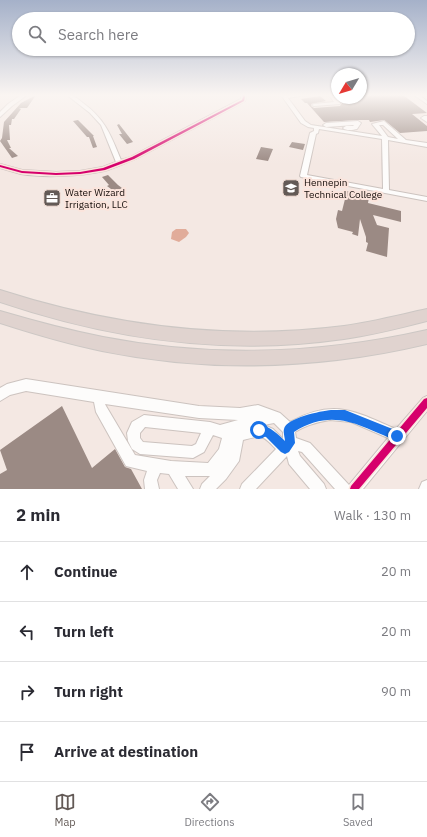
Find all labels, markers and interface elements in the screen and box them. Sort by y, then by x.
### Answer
search box [12,12,415,56]
icon: search [26,23,48,45]
text: Search here [58,25,138,44]
north arrow [331,68,367,104]
place label: Hennepin Technical College [304,176,383,201]
school or university icon: Hennepin Technical College [281,178,301,198]
place label: Water Wizard Irrigation, LLC [65,186,128,211]
office icon: Water Wizard Irrigation, LLC [42,188,62,208]
route start [250,421,268,439]
route end [388,427,406,445]
text: 2 min [16,504,60,526]
text: Walk · 130 m [334,507,411,524]
icon: ahead [16,561,38,583]
text: Continue [54,562,118,581]
text: 20 m [381,563,411,580]
icon: left [16,621,38,643]
text: Turn left [54,622,114,641]
text: 20 m [381,623,411,640]
icon: right [16,681,38,703]
text: Turn right [54,682,123,701]
text: 90 m [381,683,411,700]
icon: arrive [16,741,38,763]
text: Arrive at destination [54,742,198,761]
tab: Map [54,791,76,829]
tab: Directions [184,791,235,829]
tab: Saved [343,791,373,829]

